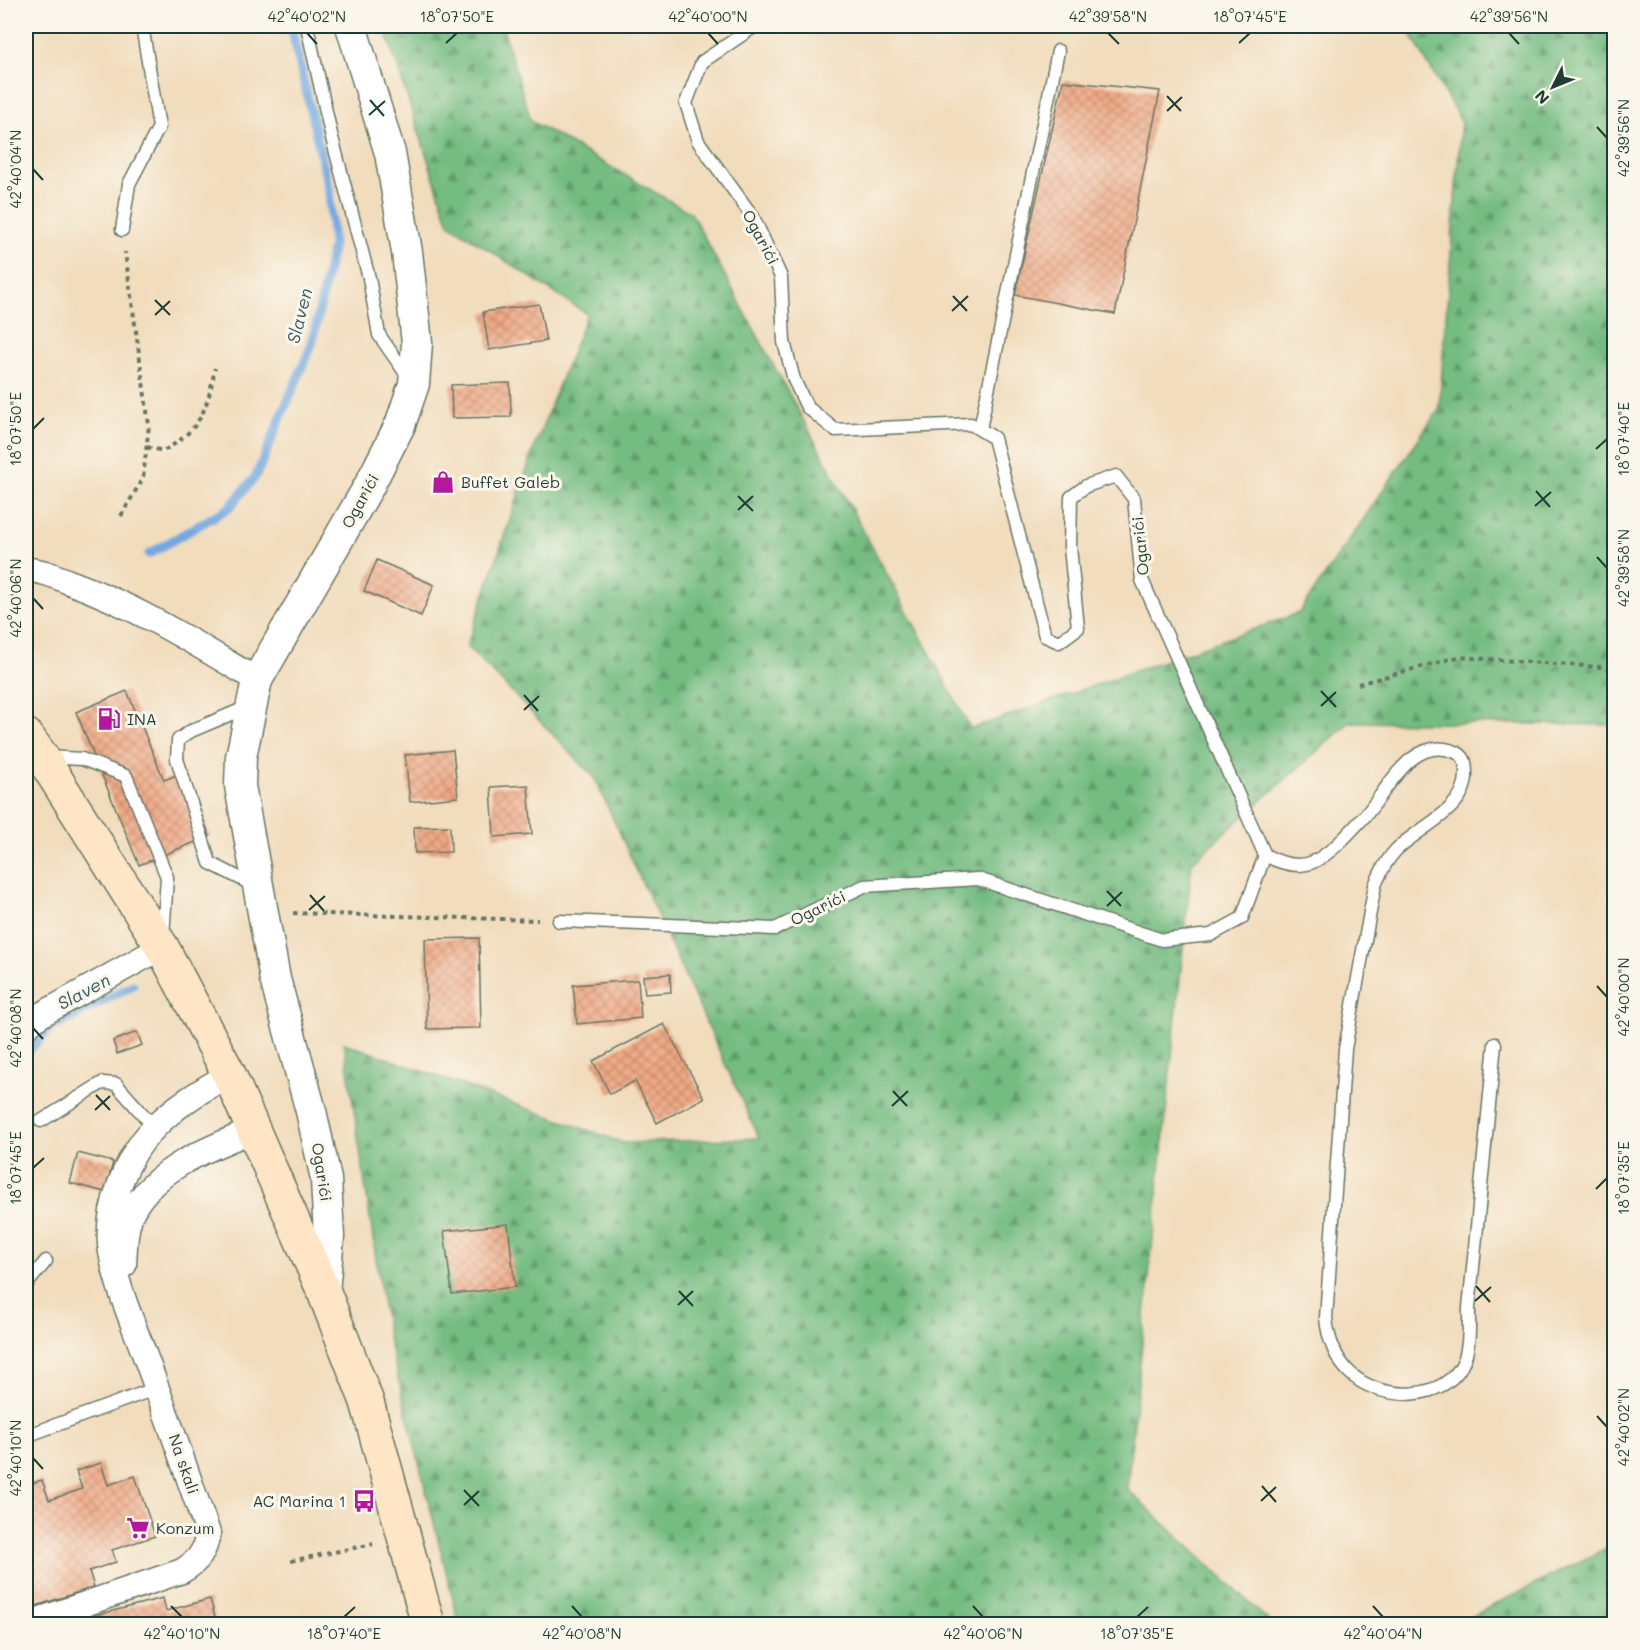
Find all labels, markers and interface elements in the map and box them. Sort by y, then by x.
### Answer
text: 42°40'02"N [268,6,346,26]
text: 18°07'50"E [420,6,495,26]
text: 42°40'00"N [668,6,748,26]
text: 42°39'58"N [1069,6,1147,26]
text: 18°07'45"E [1213,6,1287,26]
text: 42°39'56"N [1470,6,1548,26]
north arrow [1523,57,1583,117]
text: N [1530,86,1553,109]
text: 42°39'56"N [1613,99,1633,177]
text: 42°40'04"N [5,130,25,208]
street label: Ogarići [738,206,785,268]
water label: Slaven [281,285,318,346]
text: 18°07'50"E [5,391,25,466]
text: 18°07'40"E [1613,401,1633,476]
shop icon: Buffet Galeb [430,469,456,495]
street label: Ogarići [336,470,383,532]
place label: Buffet Galeb [461,471,560,492]
street label: Ogarići [1126,516,1153,577]
text: 42°39'58"N [1613,529,1633,607]
text: 42°40'06"N [5,559,25,638]
fuel station icon: INA [96,706,122,732]
place label: INA [127,708,157,729]
street label: Ogarići [787,885,849,930]
text: 42°40'00"N [1613,957,1633,1037]
water label: Slaven [53,967,114,1015]
text: 42°40'08"N [5,988,25,1068]
text: 18°07'45"E [5,1131,25,1205]
street label: Ogarići [307,1141,337,1203]
text: 18°07'35"E [1613,1141,1633,1215]
text: 42°40'02"N [1613,1388,1633,1466]
text: 42°40'10"N [5,1420,25,1496]
street label: Na skali [164,1431,205,1497]
bus stop icon: AC Marina 1 [351,1488,377,1514]
place label: AC Marina 1 [253,1490,346,1511]
supermarket icon: Konzum [125,1515,151,1541]
place label: Konzum [156,1517,214,1538]
text: 42°40'10"N [144,1623,220,1643]
text: 18°07'40"E [307,1623,382,1643]
text: 42°40'08"N [542,1623,622,1643]
text: 42°40'06"N [944,1623,1023,1643]
text: 18°07'35"E [1100,1623,1174,1643]
text: 42°40'04"N [1344,1623,1422,1643]

